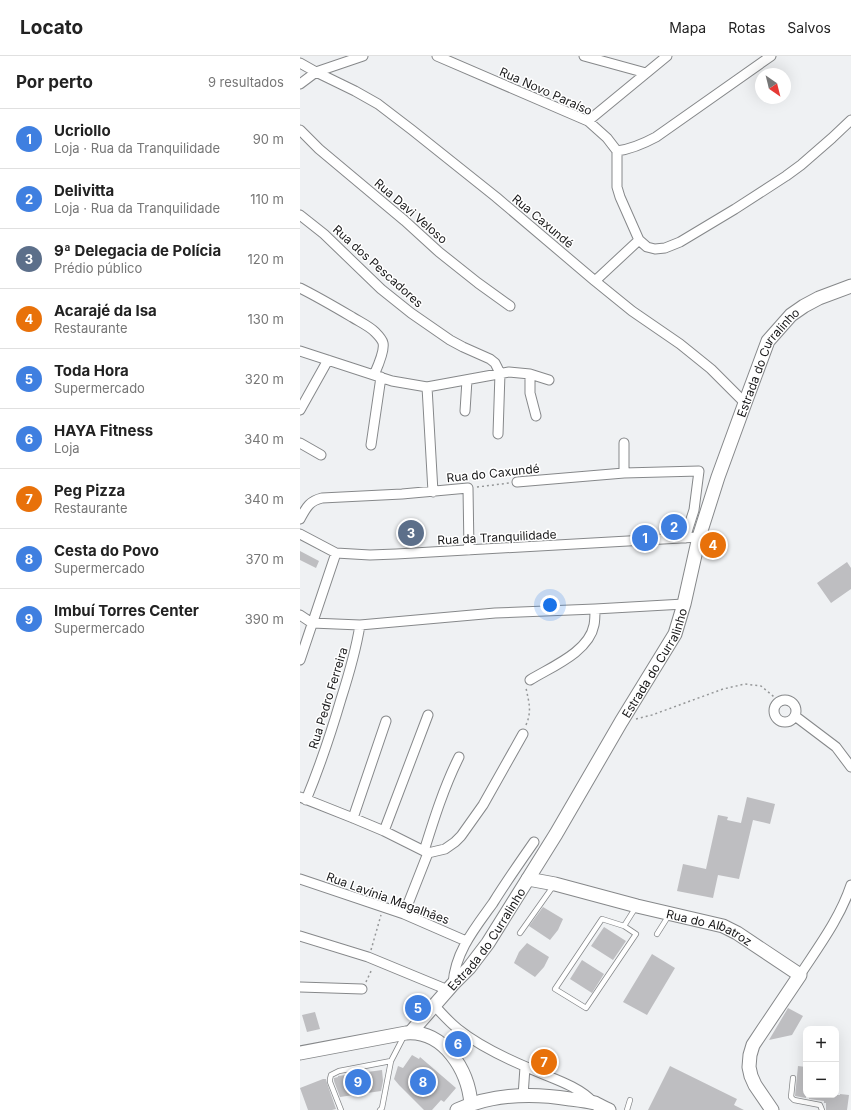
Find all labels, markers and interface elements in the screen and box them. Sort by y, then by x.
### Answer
text: Locato [20,16,83,39]
text: Mapa [669,19,706,36]
text: Rotas [728,19,765,36]
text: Salvos [787,19,831,36]
street label: Rua Novo Paraíso [497,64,595,118]
north arrow [755,68,791,104]
text: Por perto [16,72,93,92]
text: 9 resultados [208,74,284,90]
text: Ucriollo [54,121,111,140]
text: 1 [26,131,32,147]
text: 90 m [253,131,284,147]
text: Loja · Rua da Tranquilidade [54,140,220,156]
street label: Rua Davi Veloso [372,175,450,247]
text: Delivitta [54,181,114,200]
text: 2 [25,191,33,207]
text: 110 m [250,191,284,207]
street label: Rua Caxundé [509,191,577,251]
text: Loja · Rua da Tranquilidade [54,200,220,216]
street label: Rua dos Pescadores [330,222,426,310]
text: 9ª Delegacia de Polícia [54,241,221,260]
text: 3 [25,251,33,267]
text: 120 m [248,251,284,267]
text: Prédio público [54,260,142,276]
text: Acarajé da Isa [54,301,157,320]
street label: Estrada do Curralinho [733,304,802,419]
text: 4 [25,311,33,327]
text: 130 m [247,311,284,327]
text: Restaurante [54,320,128,336]
text: Toda Hora [54,361,129,380]
text: 5 [25,371,33,387]
text: 320 m [245,371,284,387]
text: Supermercado [54,380,145,396]
text: HAYA Fitness [54,421,153,440]
text: 6 [25,431,33,447]
text: 340 m [244,431,284,447]
text: Loja [54,440,80,456]
street label: Rua do Caxundé [446,461,540,485]
text: Peg Pizza [54,481,125,500]
text: 7 [25,491,33,507]
text: 340 m [244,491,284,507]
text: Restaurante [54,500,128,516]
pin: 2 [661,512,687,542]
pin: 3 [398,518,424,548]
pin: 1 [632,523,658,553]
street label: Rua da Tranquilidade [437,526,557,548]
pin: 4 [700,530,726,560]
text: Cesta do Povo [54,541,159,560]
text: 8 [25,551,33,567]
text: 370 m [246,551,284,567]
text: Supermercado [54,560,145,576]
your location [540,595,560,615]
text: Imbuí Torres Center [54,601,199,620]
street label: Estrada do Curralinho [618,606,690,720]
text: 9 [25,611,33,627]
text: 390 m [245,611,284,627]
text: Supermercado [54,620,145,636]
street label: Rua Pedro Ferreira [305,645,351,751]
street label: Rua Lavínia Magalhães [324,869,452,927]
street label: Estrada do Curralinho [444,885,528,993]
street label: Rua do Albatroz [665,906,755,949]
pin: 5 [405,993,431,1023]
map controls [803,1026,839,1098]
button: + [803,1026,839,1062]
pin: 6 [445,1029,471,1059]
pin: 7 [531,1047,557,1077]
button: − [803,1062,839,1098]
pin: 9 [345,1067,371,1097]
pin: 8 [410,1067,436,1097]

